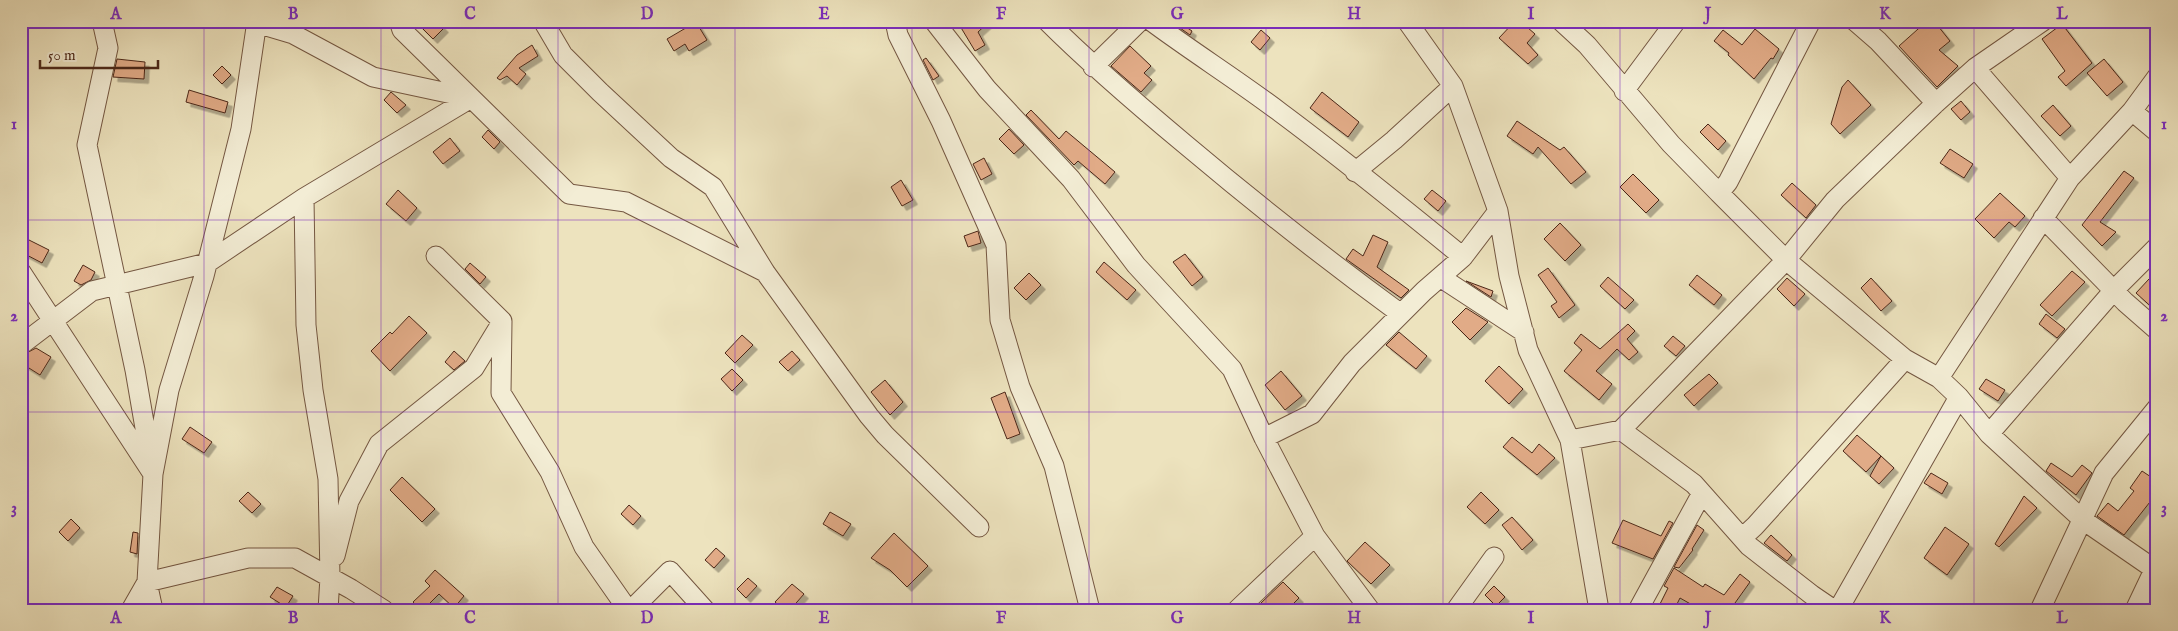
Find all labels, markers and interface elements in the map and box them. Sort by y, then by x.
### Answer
text: A [110,5,123,25]
text: B [288,5,299,25]
text: C [464,5,476,25]
text: D [641,5,654,25]
text: E [818,5,830,25]
text: F [996,5,1007,25]
text: G [1171,5,1184,25]
text: H [1347,5,1361,25]
text: I [1528,5,1535,25]
text: J [1703,5,1712,25]
text: K [1879,5,1892,25]
text: L [2056,5,2068,25]
scale bar [40,38,158,70]
text: 50 m [48,46,76,65]
text: 1 [11,115,17,135]
text: 1 [2161,115,2167,135]
text: 2 [10,307,18,327]
text: 2 [2160,307,2168,327]
text: 3 [11,499,17,519]
text: 3 [2161,499,2167,519]
text: A [110,609,123,629]
text: B [288,609,299,629]
text: C [464,609,476,629]
text: D [641,609,654,629]
text: E [818,609,830,629]
text: F [996,609,1007,629]
text: G [1171,609,1184,629]
text: H [1347,609,1361,629]
text: I [1528,609,1535,629]
text: J [1703,609,1712,629]
text: K [1879,609,1892,629]
text: L [2056,609,2068,629]

